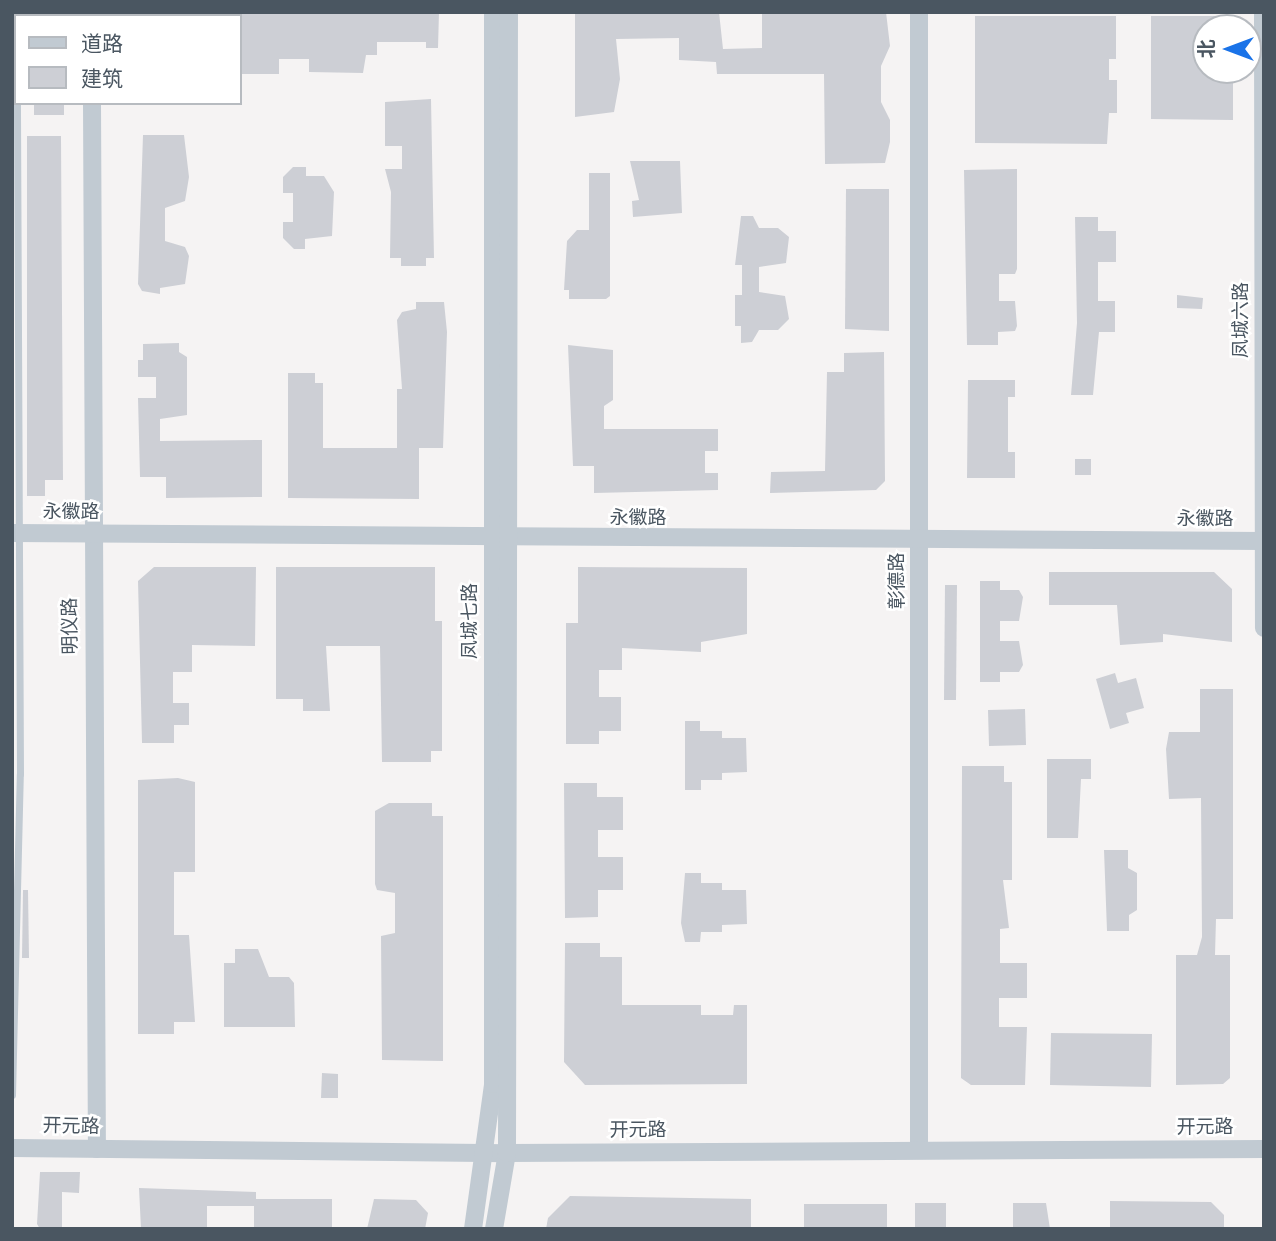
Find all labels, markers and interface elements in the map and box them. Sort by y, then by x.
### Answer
legend [14,14,242,105]
north arrow [1192,14,1262,84]
text: 道路 [81,29,123,59]
text: 北 [1194,40,1221,59]
text: 建筑 [81,64,123,94]
street label: 凤城六路 [1231,282,1253,358]
street label: 永徽路 [43,502,99,524]
street label: 永徽路 [610,508,666,530]
street label: 永徽路 [1177,509,1233,531]
street label: 彰德路 [887,553,909,609]
street label: 凤城七路 [460,583,482,659]
street label: 明仪路 [59,597,83,655]
street label: 开元路 [42,1115,100,1139]
street label: 开元路 [1177,1117,1233,1139]
street label: 开元路 [610,1120,666,1142]

